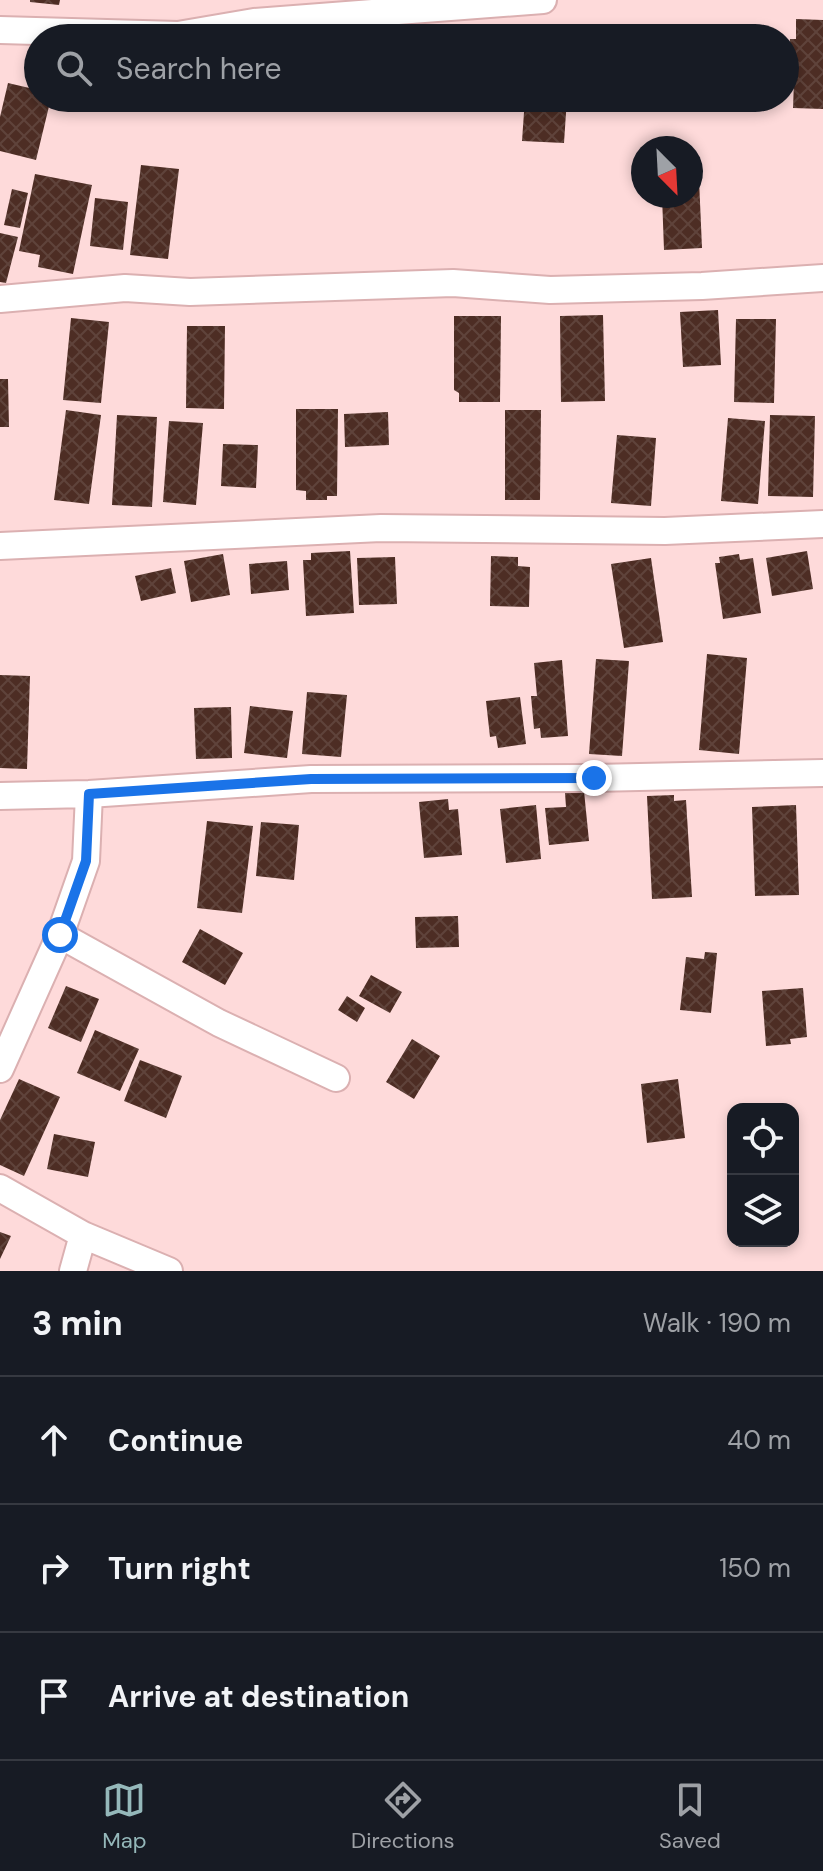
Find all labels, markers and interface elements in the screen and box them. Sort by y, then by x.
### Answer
search box [24,24,799,112]
icon: search [52,46,96,90]
text: Search here [116,49,282,88]
north arrow [631,136,703,208]
route end [576,760,612,796]
route start [42,917,78,953]
map controls [727,1103,799,1247]
button: locate [727,1103,799,1175]
button: layers [727,1175,799,1247]
text: 3 min [32,1301,123,1346]
text: Walk · 190 m [643,1306,791,1340]
icon: ahead [32,1418,76,1462]
text: Continue [108,1421,243,1460]
text: 40 m [727,1423,791,1457]
icon: right [32,1546,76,1590]
text: Turn right [108,1549,251,1588]
text: 150 m [719,1551,791,1585]
icon: arrive [32,1674,76,1718]
text: Arrive at destination [108,1677,409,1716]
tab: Map [102,1778,147,1855]
tab: Directions [351,1778,455,1855]
tab: Saved [659,1778,721,1855]

